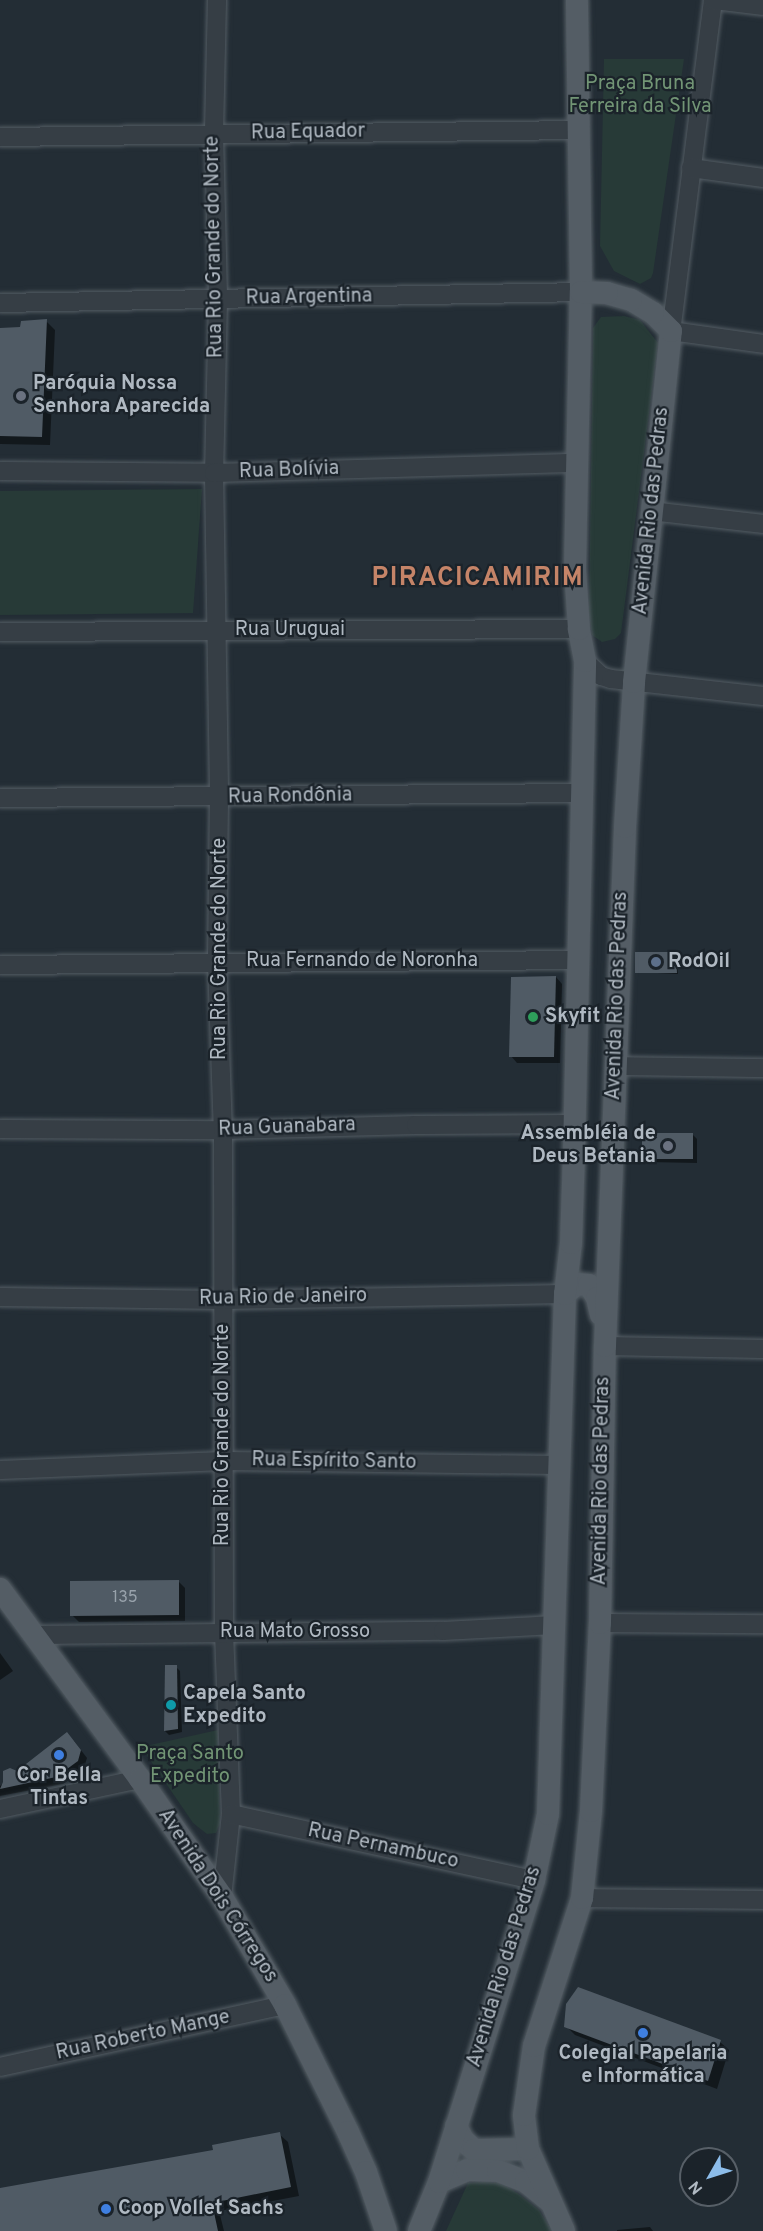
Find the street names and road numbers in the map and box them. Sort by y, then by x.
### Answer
street label: Rua Equador [251,120,365,146]
street label: Rua Rio Grande do Norte [201,136,229,358]
street label: Rua Argentina [245,285,373,311]
street label: Avenida Rio das Pedras [629,406,675,616]
street label: Rua Bolívia [238,457,340,485]
street label: Rua Uruguai [235,618,345,642]
street label: Rua Rondônia [228,784,352,810]
street label: Rua Rio Grande do Norte [208,838,232,1060]
street label: Avenida Rio das Pedras [602,891,634,1101]
street label: Rua Fernando de Noronha [246,949,478,973]
street label: Rua Guanabara [218,1114,356,1142]
street label: Rua Rio de Janeiro [199,1285,367,1311]
street label: Rua Rio Grande do Norte [211,1324,235,1546]
street label: Avenida Rio das Pedras [588,1376,616,1586]
street label: Rua Espírito Santo [251,1449,417,1475]
street label: Rua Mato Grosso [220,1620,370,1644]
street label: Avenida Dois Córregos [152,1805,282,1987]
street label: Rua Pernambuco [305,1819,461,1875]
street label: Avenida Rio das Pedras [463,1864,547,2070]
street label: Rua Roberto Mange [54,2006,232,2066]

